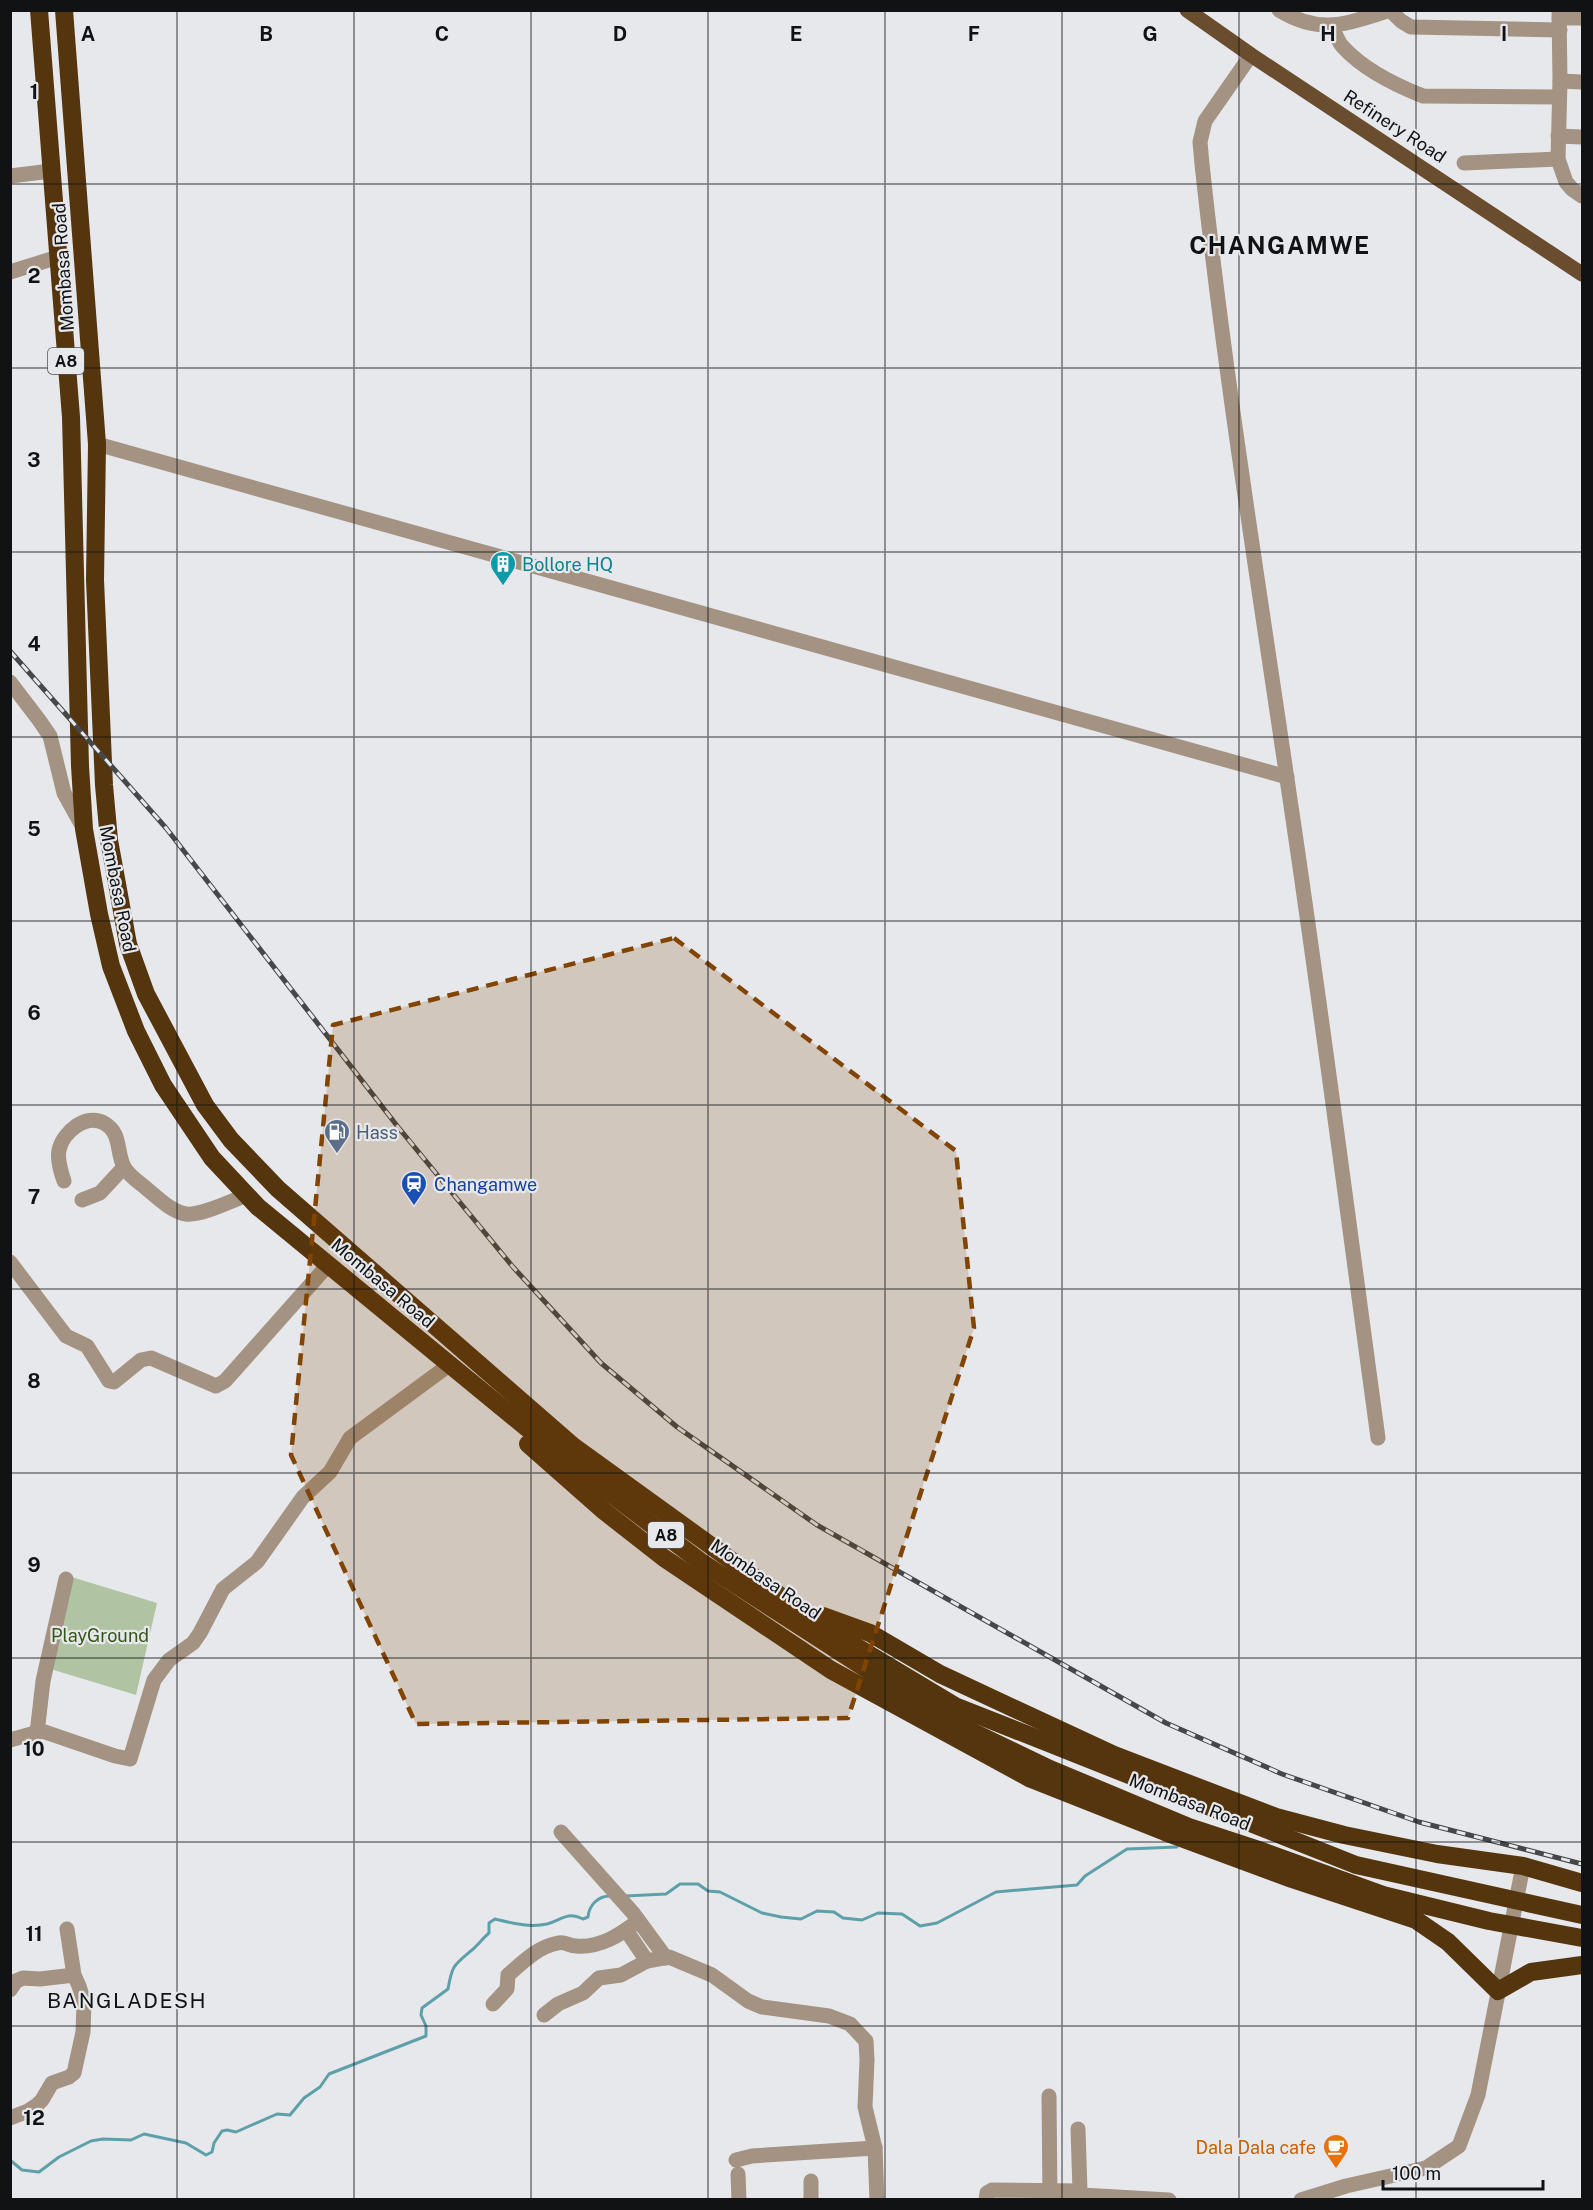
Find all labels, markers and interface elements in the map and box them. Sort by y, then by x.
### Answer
text: A [81,22,95,46]
text: B [259,22,273,46]
text: C [435,22,449,46]
text: D [613,22,627,46]
text: E [790,22,802,46]
text: F [968,22,980,46]
text: G [1142,22,1158,46]
text: H [1320,22,1336,46]
text: I [1501,22,1507,46]
text: 1 [30,80,38,104]
street label: Refinery Road [1340,85,1450,167]
street label: Mombasa Road [48,202,78,332]
district label: CHANGAMWE [1189,231,1371,259]
text: 2 [28,264,40,288]
road number: A8 [48,348,84,374]
text: 3 [27,448,41,472]
building icon: Bollore HQ [488,549,518,587]
place label: Bollore HQ [522,554,613,575]
text: 4 [27,632,41,656]
text: 5 [27,817,41,841]
street label: Mombasa Road [95,824,141,954]
text: 6 [27,1001,41,1025]
fuel station icon: Hass [322,1117,352,1155]
place label: Hass [356,1122,398,1143]
station icon: Changamwe [399,1169,429,1207]
place label: Changamwe [434,1174,537,1195]
text: 7 [28,1185,40,1209]
street label: Mombasa Road [327,1234,439,1332]
text: 8 [27,1369,41,1393]
road number: A8 [648,1522,684,1548]
street label: Mombasa Road [707,1534,825,1624]
text: 9 [27,1553,41,1577]
park label: PlayGround [51,1625,149,1646]
text: 10 [23,1737,45,1761]
street label: Mombasa Road [1126,1769,1254,1835]
text: 11 [25,1922,43,1946]
district label: BANGLADESH [47,1988,207,2013]
text: 12 [23,2106,45,2130]
cafe icon: Dala Dala cafe [1321,2132,1351,2170]
place label: Dala Dala cafe [1195,2137,1316,2158]
scale bar [1383,2153,1544,2191]
text: 100 m [1392,2163,1441,2184]

